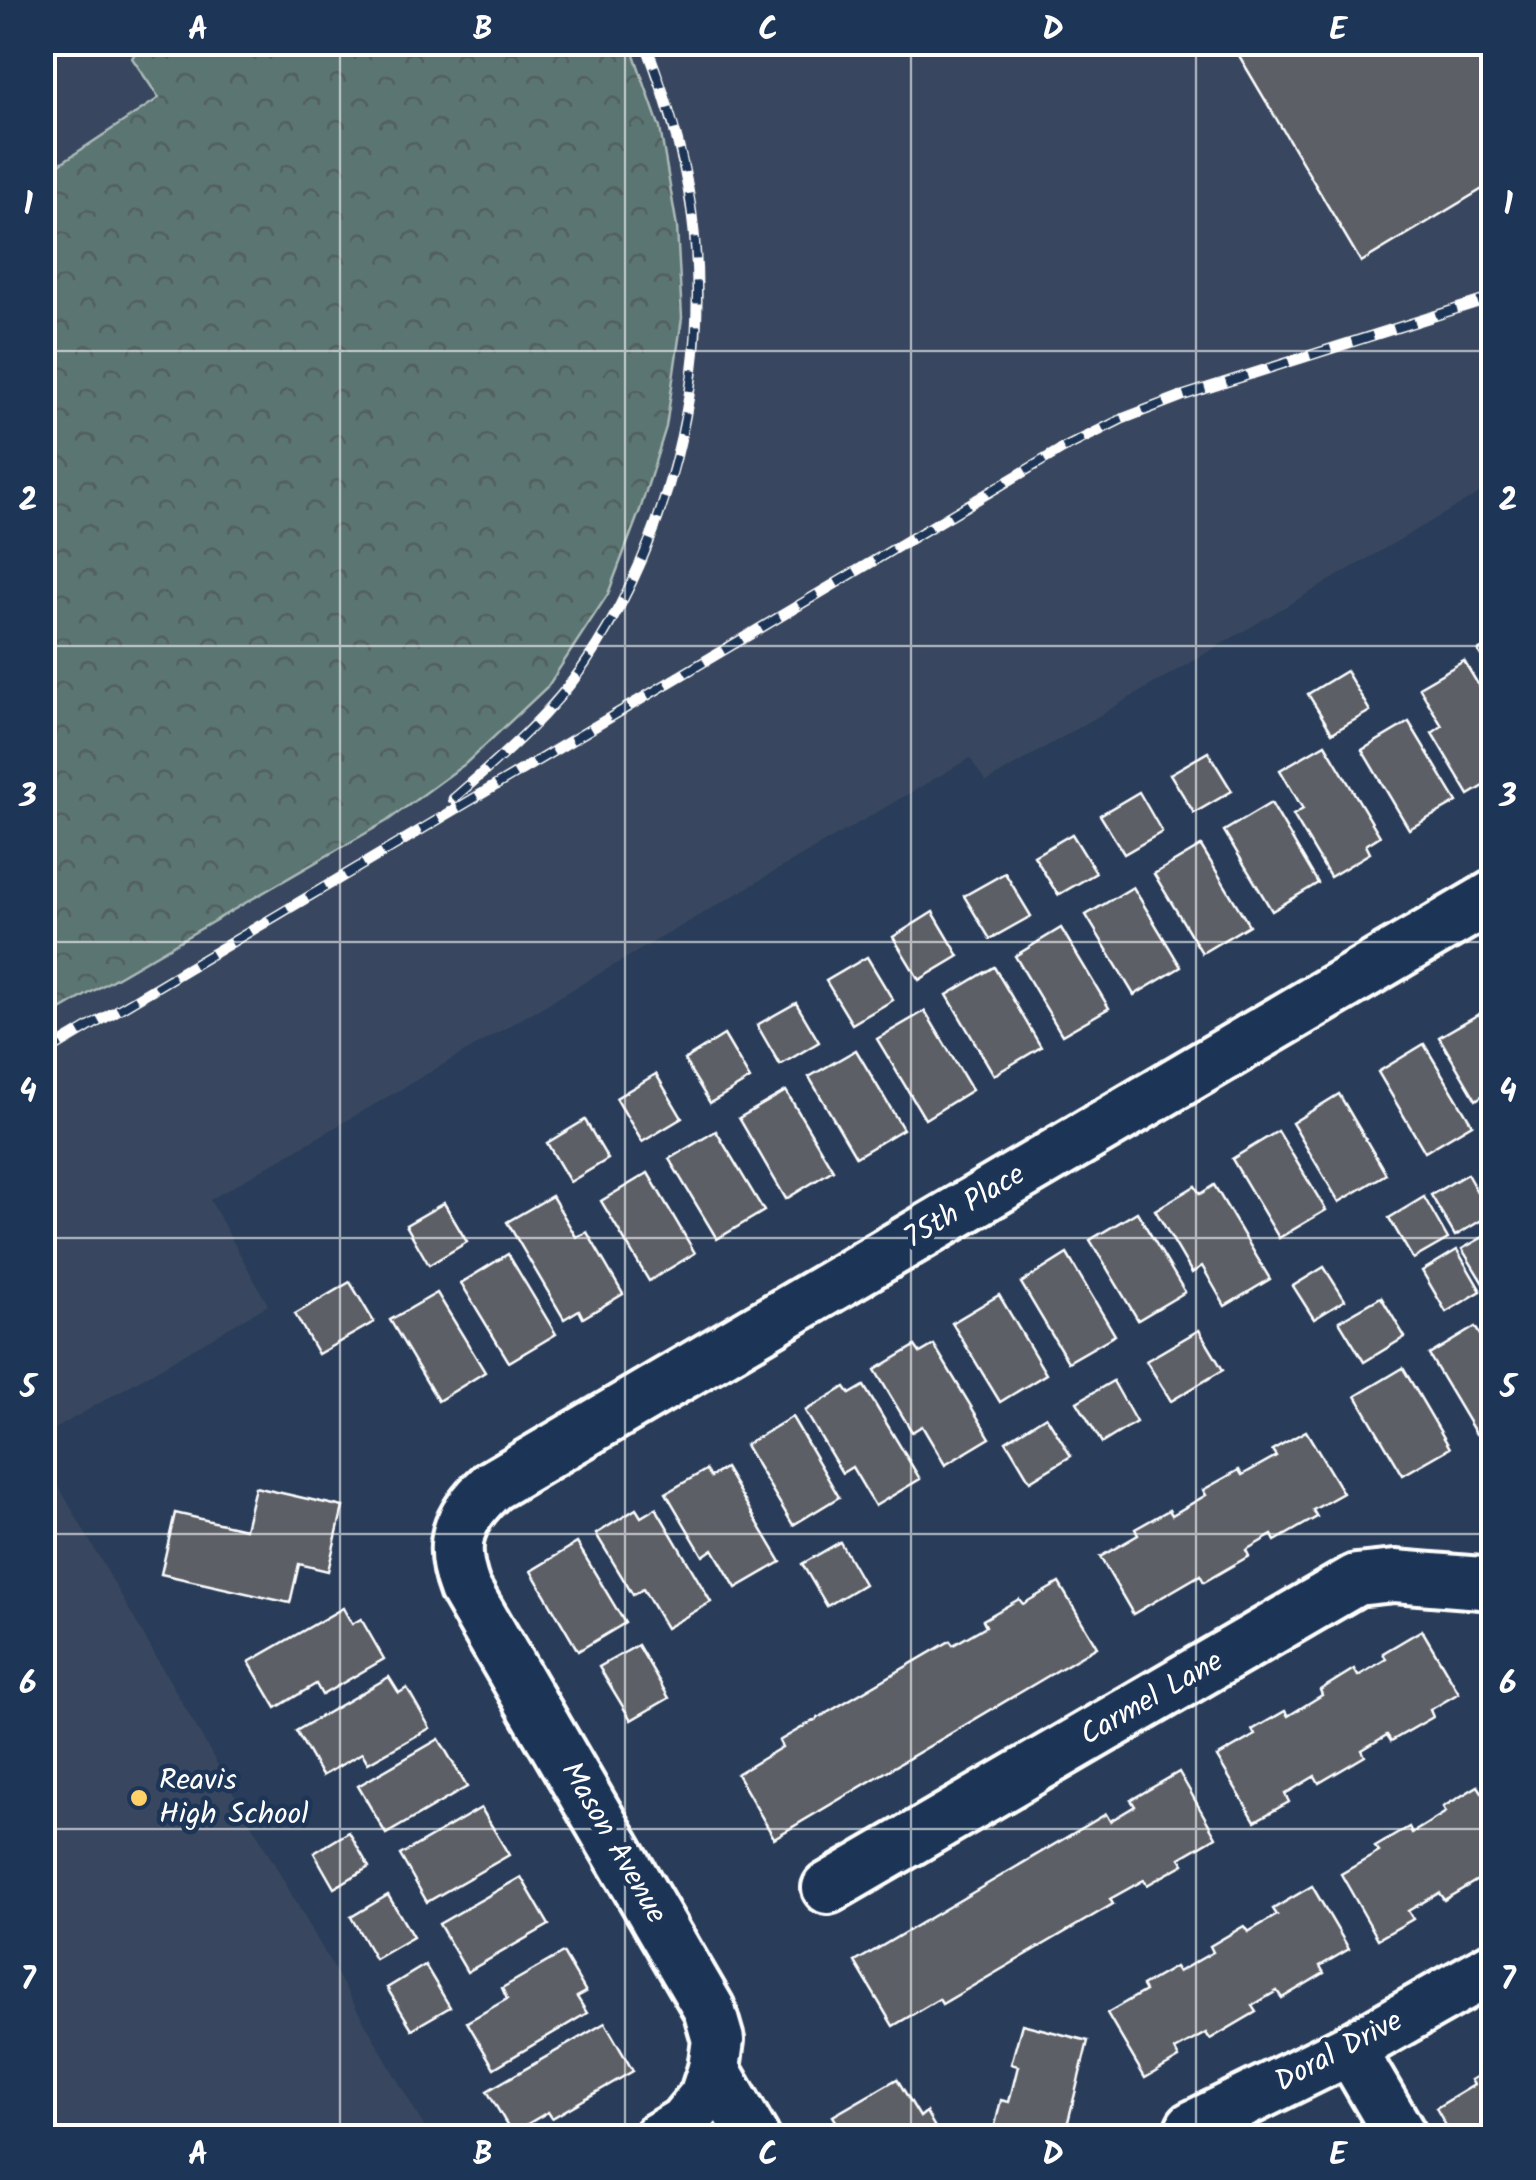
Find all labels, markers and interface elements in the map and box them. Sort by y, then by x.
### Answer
text: A [188,5,208,56]
text: B [473,5,493,56]
text: C [758,5,778,56]
text: D [1042,5,1064,56]
text: E [1329,5,1348,56]
text: 1 [23,180,33,231]
text: 1 [1503,180,1513,231]
text: 2 [19,476,37,527]
text: 2 [1499,476,1517,527]
text: 3 [18,772,37,823]
text: 3 [1498,772,1517,823]
text: 4 [19,1067,37,1118]
text: 4 [1499,1067,1517,1118]
street label: 75th Place [895,1152,1035,1262]
text: 5 [19,1363,39,1414]
text: 5 [1499,1363,1519,1414]
street label: Carmel Lane [1071,1639,1233,1759]
text: 6 [19,1659,37,1710]
text: 6 [1499,1659,1517,1710]
street label: Mason Avenue [547,1753,679,1933]
place label: Reavis High School [159,1757,309,1839]
marker: Reavis High School [128,1787,150,1809]
text: 7 [20,1955,36,2006]
text: 7 [1500,1955,1516,2006]
street label: Doral Drive [1266,1998,1412,2106]
text: A [188,2130,208,2180]
text: B [473,2130,493,2180]
text: C [758,2130,778,2180]
text: D [1042,2130,1064,2180]
text: E [1329,2130,1348,2180]

